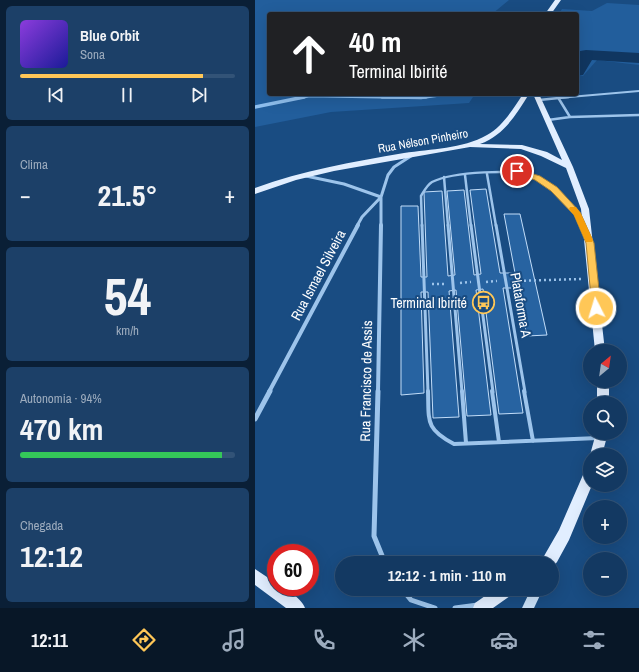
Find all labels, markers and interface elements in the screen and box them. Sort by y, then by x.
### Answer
text: 40 m [349,23,401,61]
text: Blue Orbit [80,25,139,46]
icon: ahead [283,28,335,80]
text: Sona [80,46,105,63]
text: Terminal Ibirité [349,59,447,84]
icon: previous [45,84,67,106]
icon: pause [116,84,138,106]
icon: next [188,84,210,106]
street label: Rua Nélson Pinheiro [377,125,469,157]
pin [500,154,534,188]
text: Clima [20,156,48,173]
icon: arrive [506,160,528,182]
text: 21.5° [98,175,157,215]
text: − [20,180,31,210]
text: + [224,180,235,210]
street label: Rua Ismael Silveira [287,226,350,323]
text: 54 [104,261,151,331]
street label: Plataforma A [506,271,536,339]
position arrow [575,287,617,329]
bus stop icon: Terminal Ibirité [470,290,496,316]
place label: Terminal Ibirité [390,294,467,312]
street label: Rua Francisco de Assis [356,320,376,442]
text: km/h [116,322,139,339]
north arrow [583,344,627,388]
map controls [583,344,627,596]
text: Autonomia · 94% [20,390,102,407]
button: search [583,396,627,440]
text: 470 km [20,409,103,449]
button: layers [583,448,627,492]
button: + [583,500,627,544]
text: Chegada [20,517,63,534]
text: 12:12 [20,536,83,576]
speed limit sign: 60 [267,544,319,596]
button: − [583,552,627,596]
text: 12:12 · 1 min · 110 m [388,565,506,586]
icon: directions [130,626,158,654]
icon: music [220,626,248,654]
icon: phone [310,626,338,654]
icon: climate [400,626,428,654]
icon: car [490,626,518,654]
icon: filters [580,626,608,654]
text: 12:11 [31,628,68,653]

